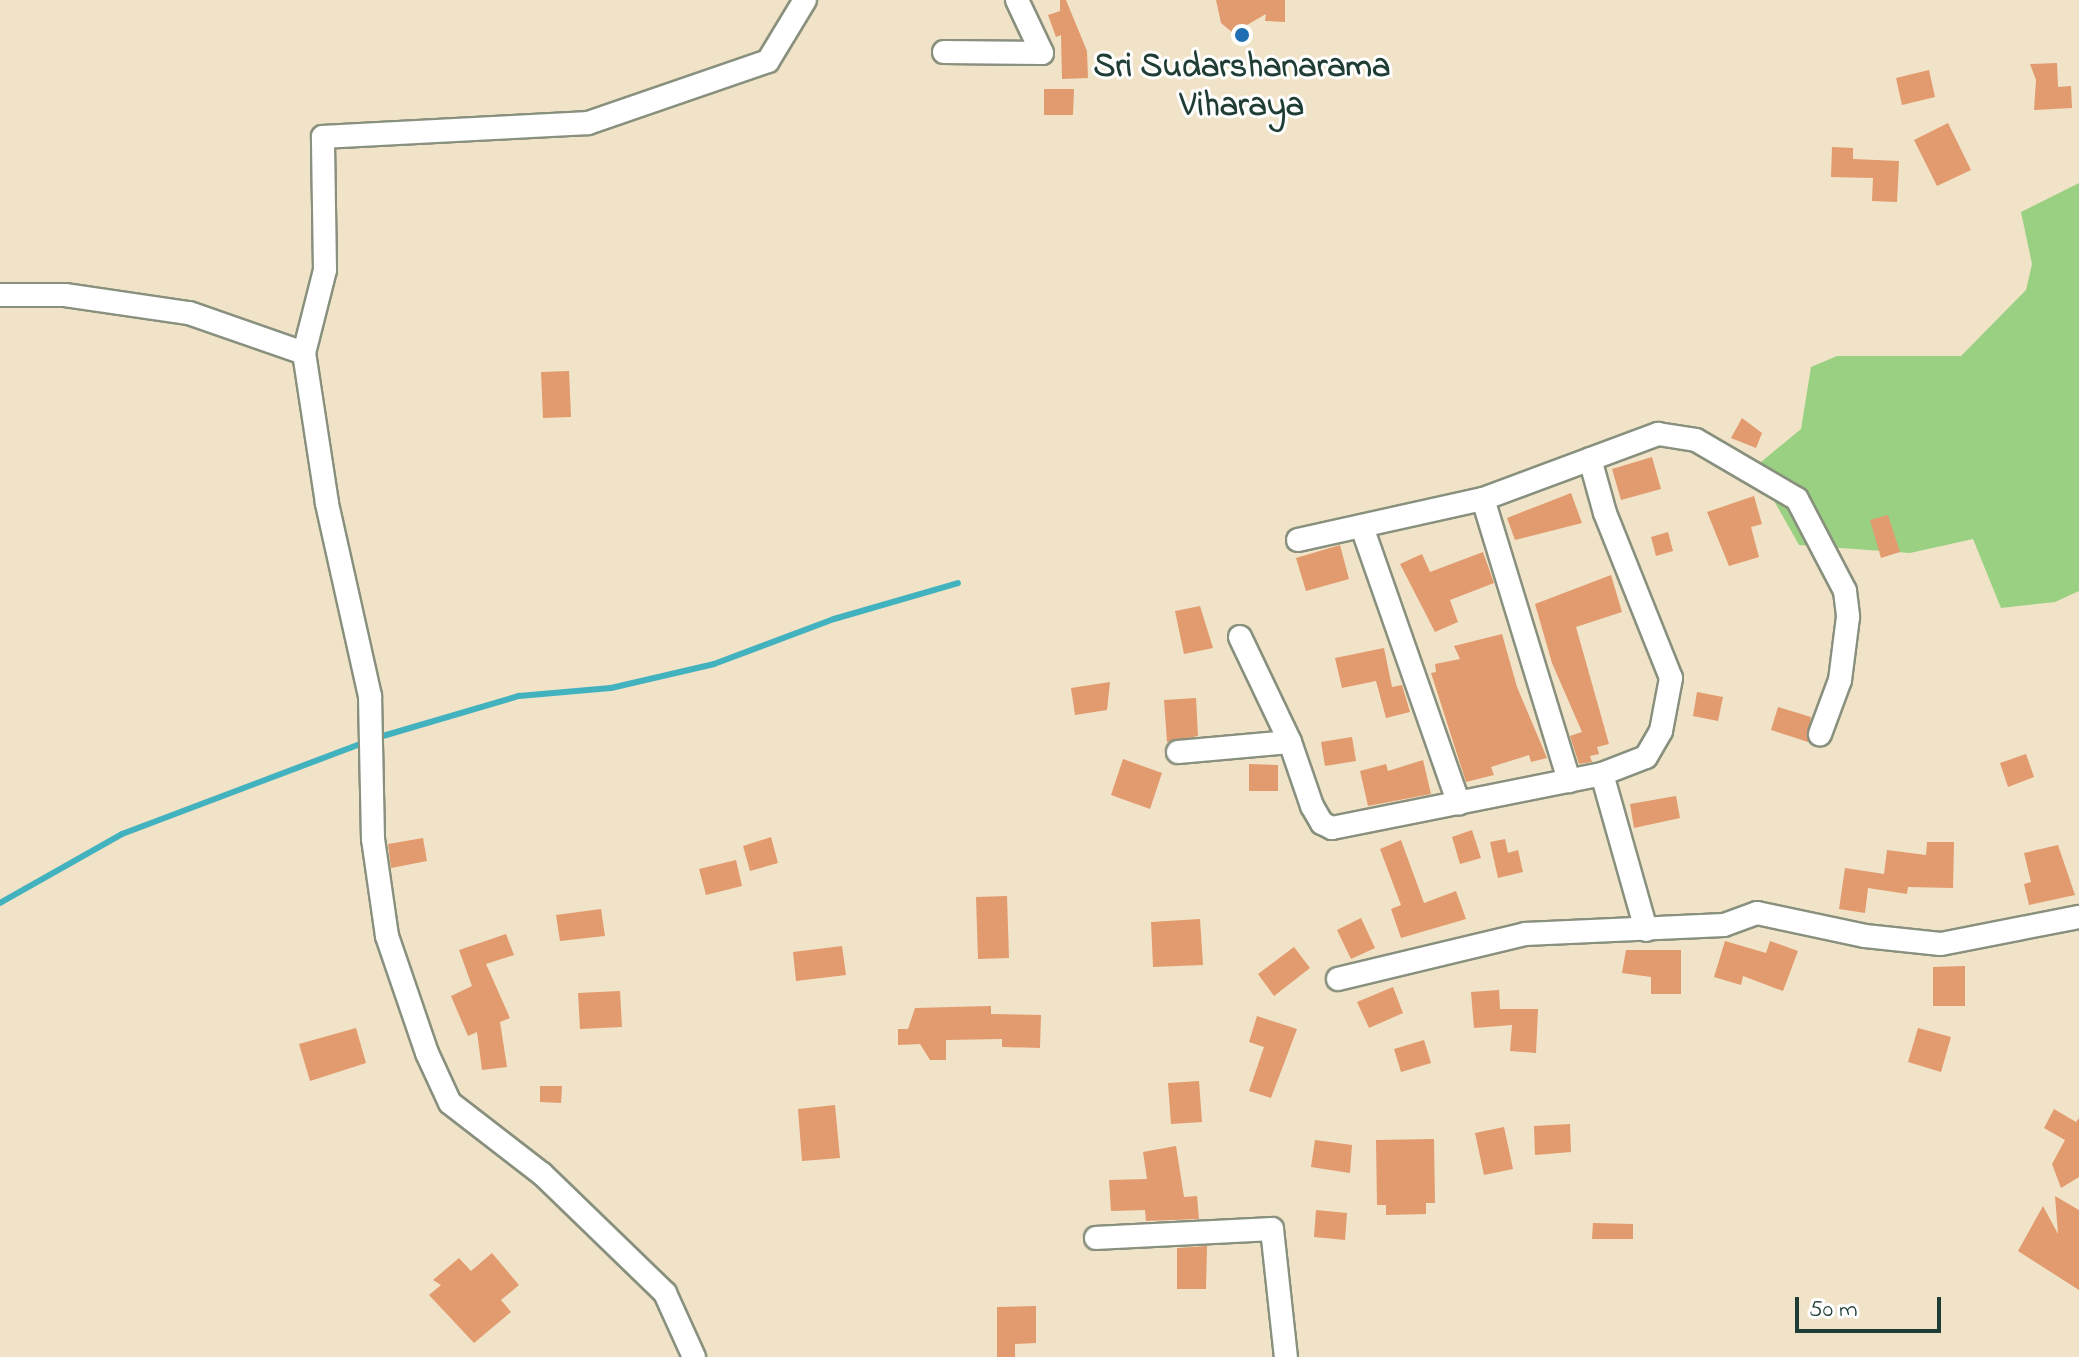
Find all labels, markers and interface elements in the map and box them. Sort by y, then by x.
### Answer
marker: Sri Sudarshanarama Viharaya [1233,26,1251,44]
place label: Sri Sudarshanarama Viharaya [1094,48,1390,128]
scale bar [1799,1281,1945,1331]
text: 50 m [1809,1293,1858,1328]

